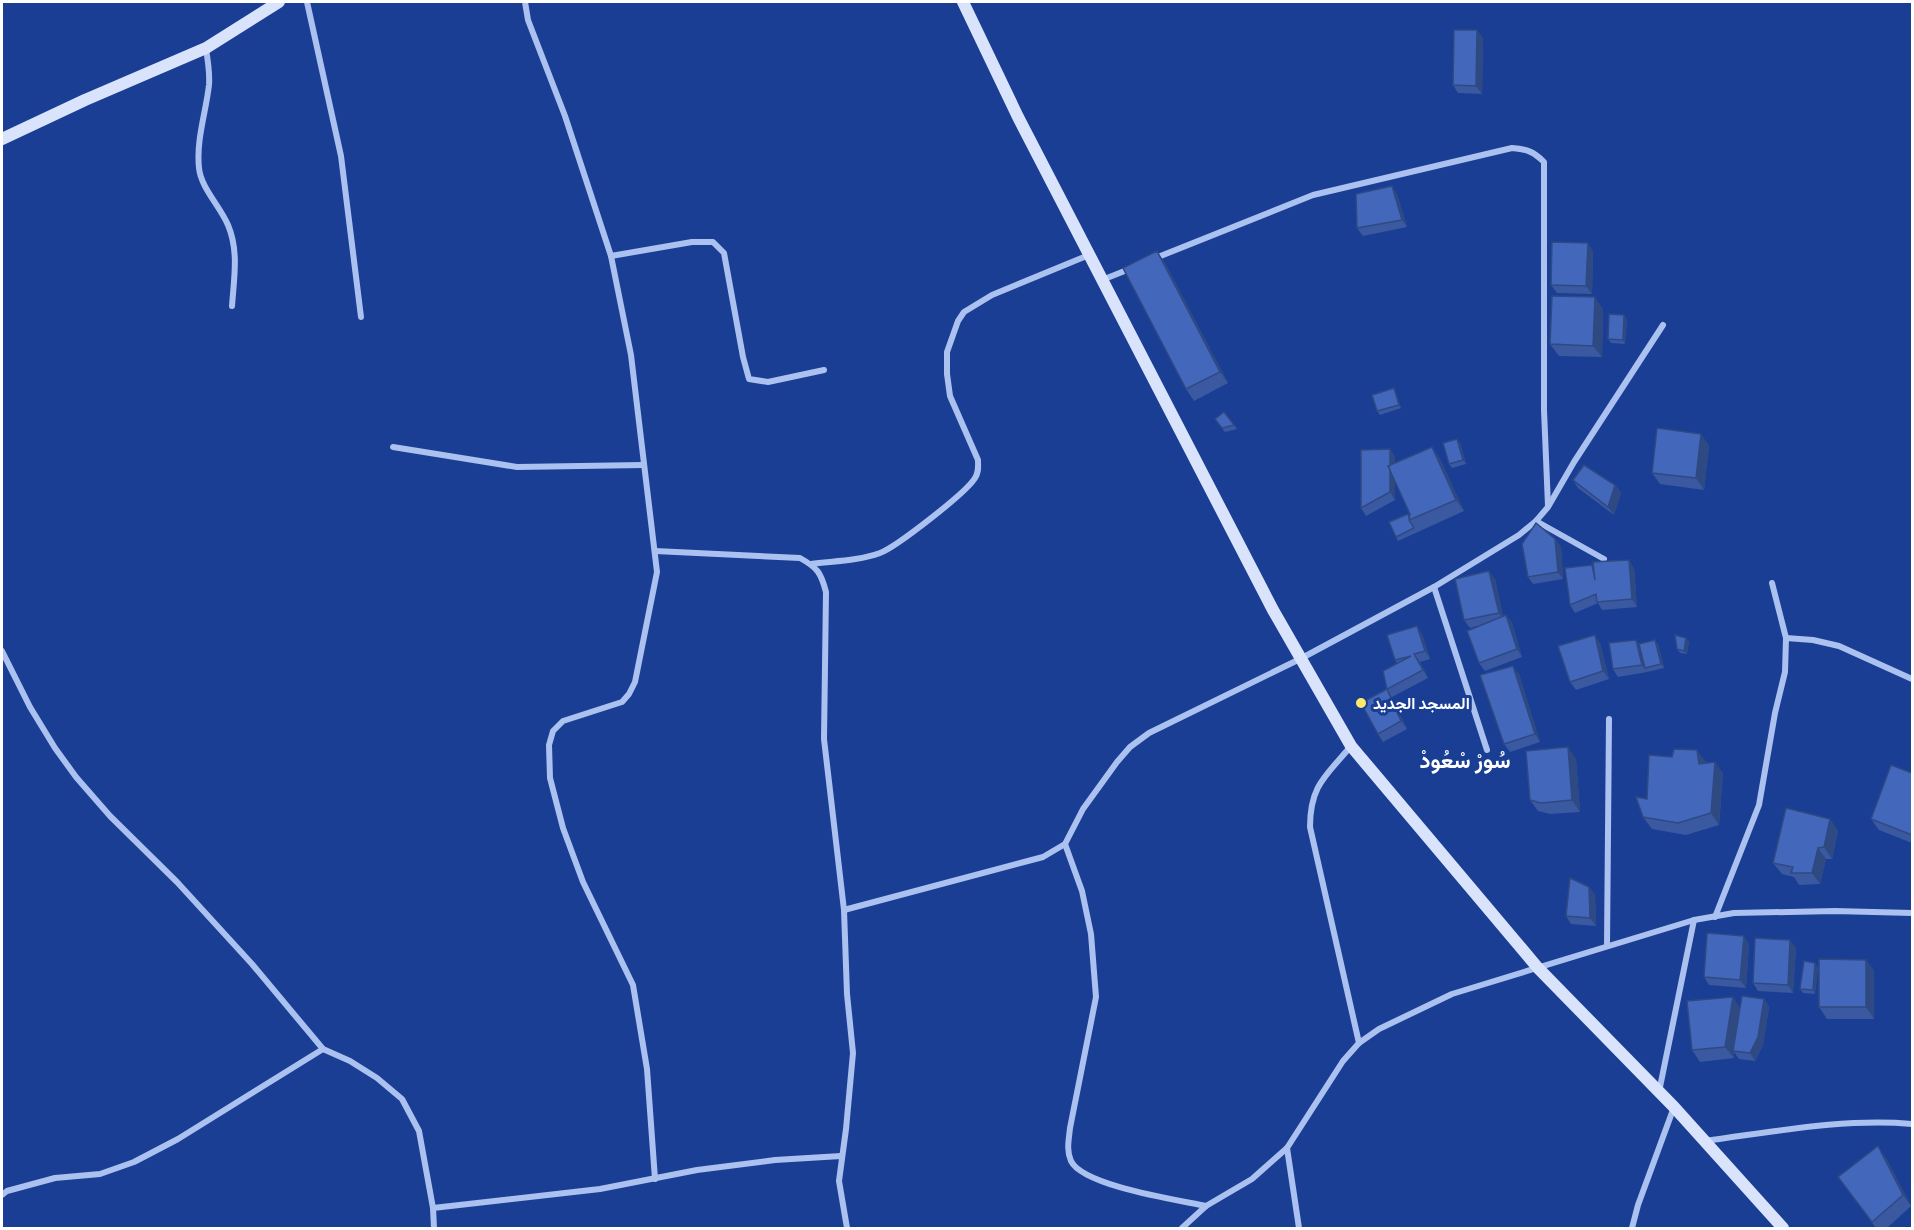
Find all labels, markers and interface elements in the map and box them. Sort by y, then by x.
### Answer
place label: المسجد الجديد [1373,693,1470,713]
marker: المسجد الجديد [1354,696,1368,710]
district label: سُورْ سْعُودْ [1420,746,1510,774]

